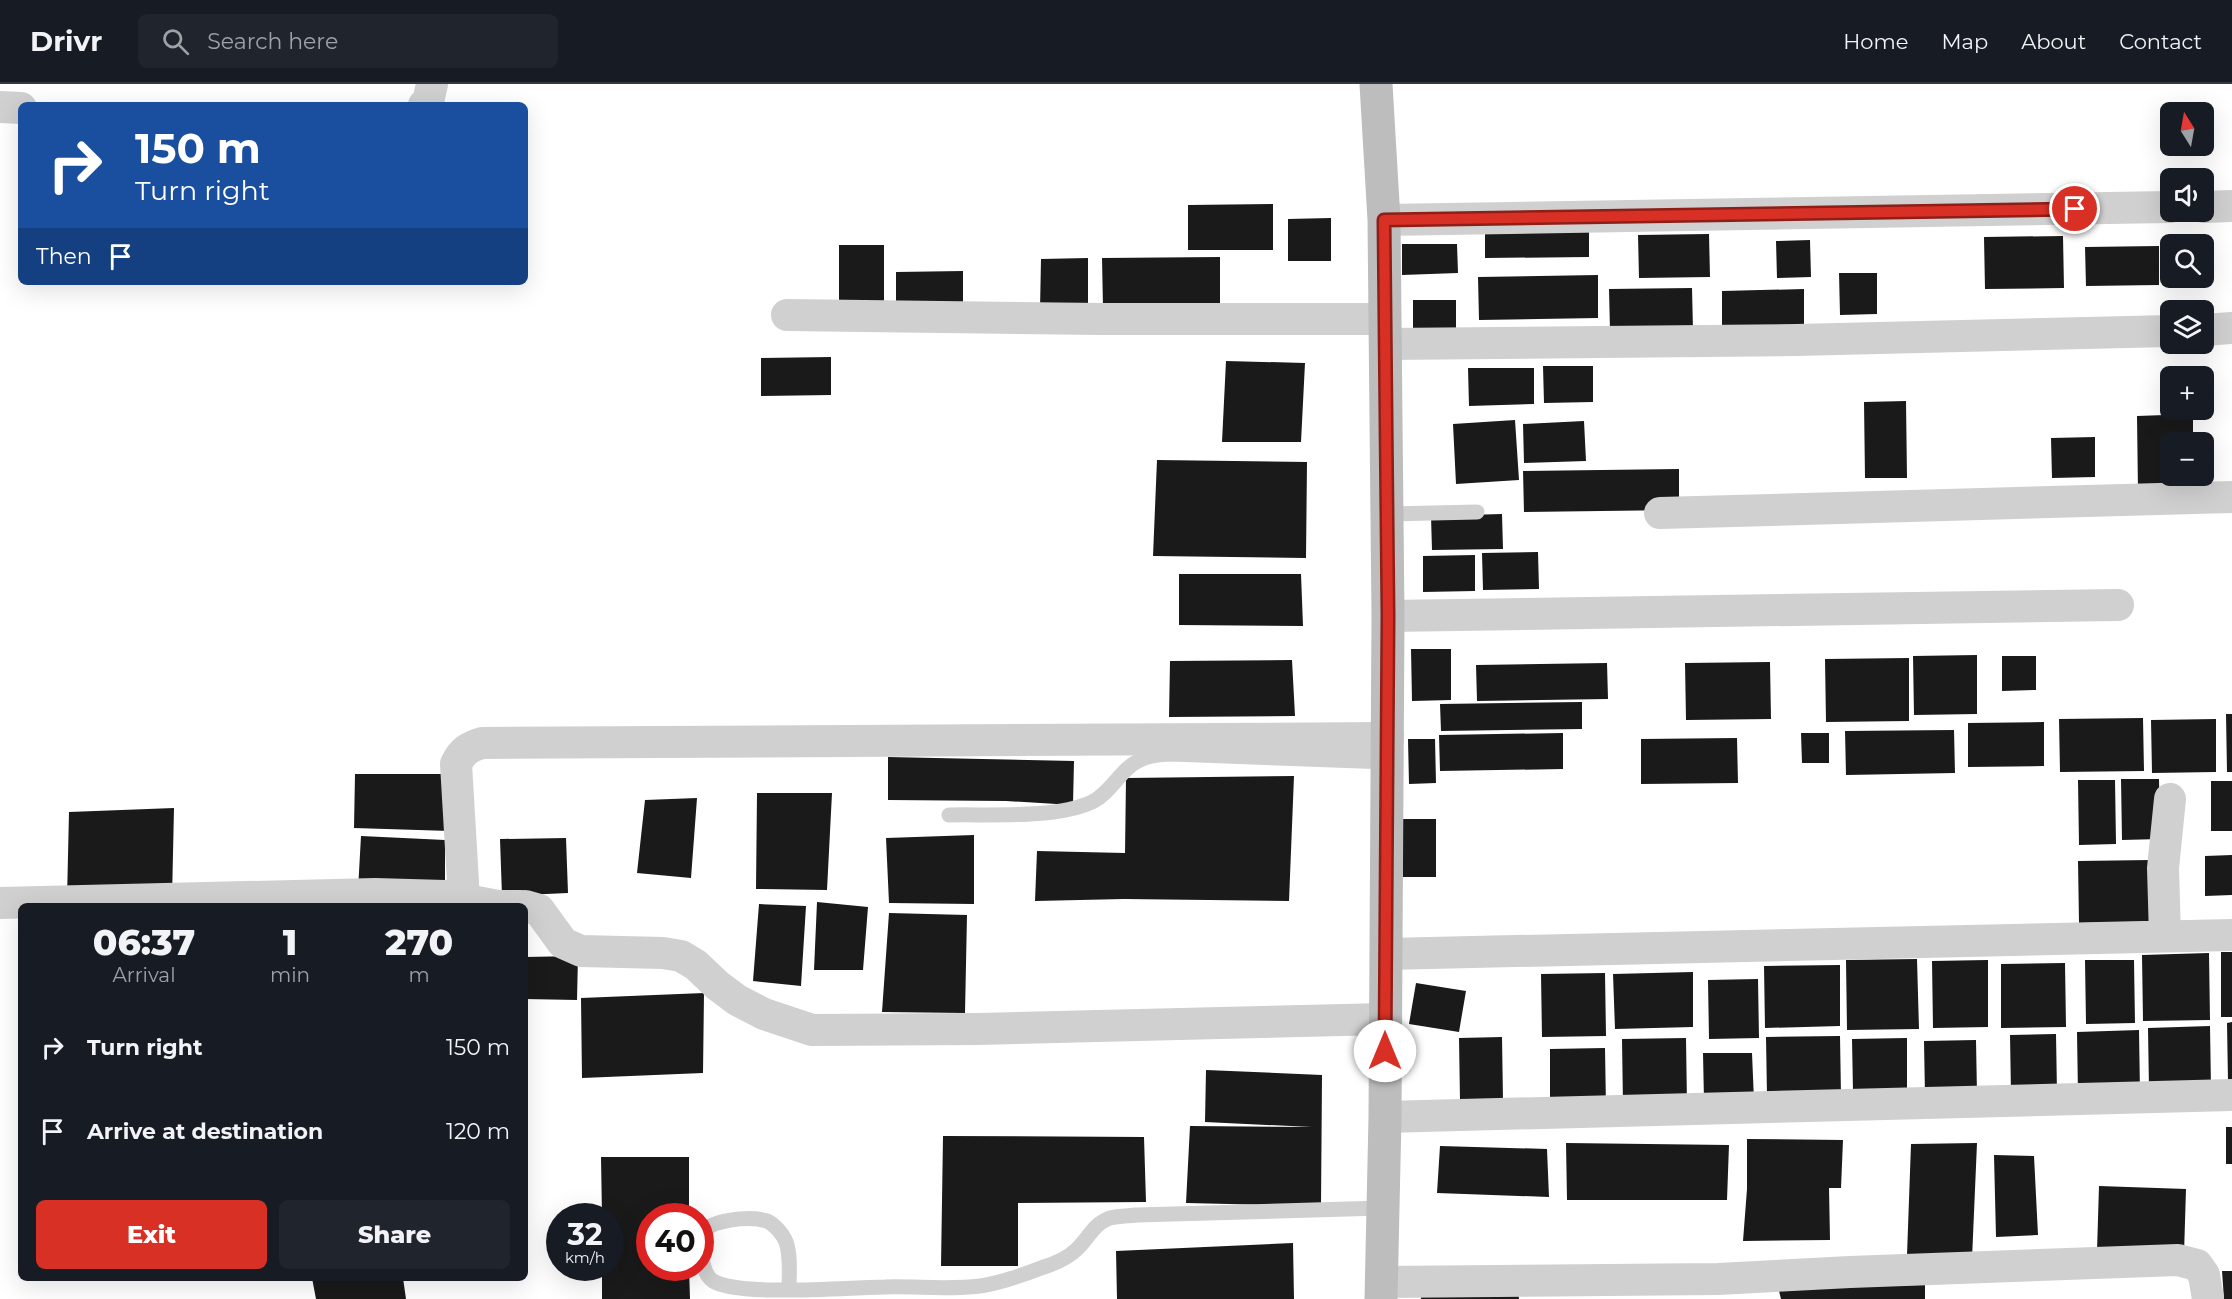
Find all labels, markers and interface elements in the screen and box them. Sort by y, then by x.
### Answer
search box [138,14,558,68]
text: Drivr [30,24,102,58]
icon: search [159,25,192,58]
text: Search here [207,28,338,55]
text: Home [1843,29,1908,54]
text: Map [1941,29,1988,54]
text: About [2021,29,2086,54]
text: Contact [2119,29,2202,54]
north arrow [2160,102,2214,156]
map controls [2160,102,2214,486]
text: 150 m [135,122,261,174]
icon: right [36,126,114,204]
button: sound [2160,168,2214,222]
text: Turn right [135,174,270,207]
pin [2049,183,2100,234]
icon: arrive [2058,192,2091,225]
button: search [2160,234,2214,288]
icon: arrive [104,240,137,273]
text: Then [36,243,92,270]
button: layers [2160,300,2214,354]
button: + [2160,366,2214,420]
button: − [2160,432,2214,486]
text: 06:37 [93,920,195,964]
text: 1 [283,920,297,964]
text: 270 [385,920,453,964]
text: Arrival [112,963,176,987]
text: min [270,963,310,987]
text: m [408,963,430,987]
position arrow [1353,1019,1417,1083]
icon: right [36,1031,69,1064]
text: Turn right [87,1034,202,1061]
text: 150 m [446,1034,510,1061]
icon: arrive [36,1115,69,1148]
text: Arrive at destination [87,1118,323,1145]
text: 120 m [446,1118,510,1145]
button: Exit [36,1200,267,1269]
button: Share [279,1200,510,1269]
speed limit sign: 40 [636,1203,714,1281]
text: 32 [567,1216,603,1253]
text: km/h [565,1248,605,1267]

